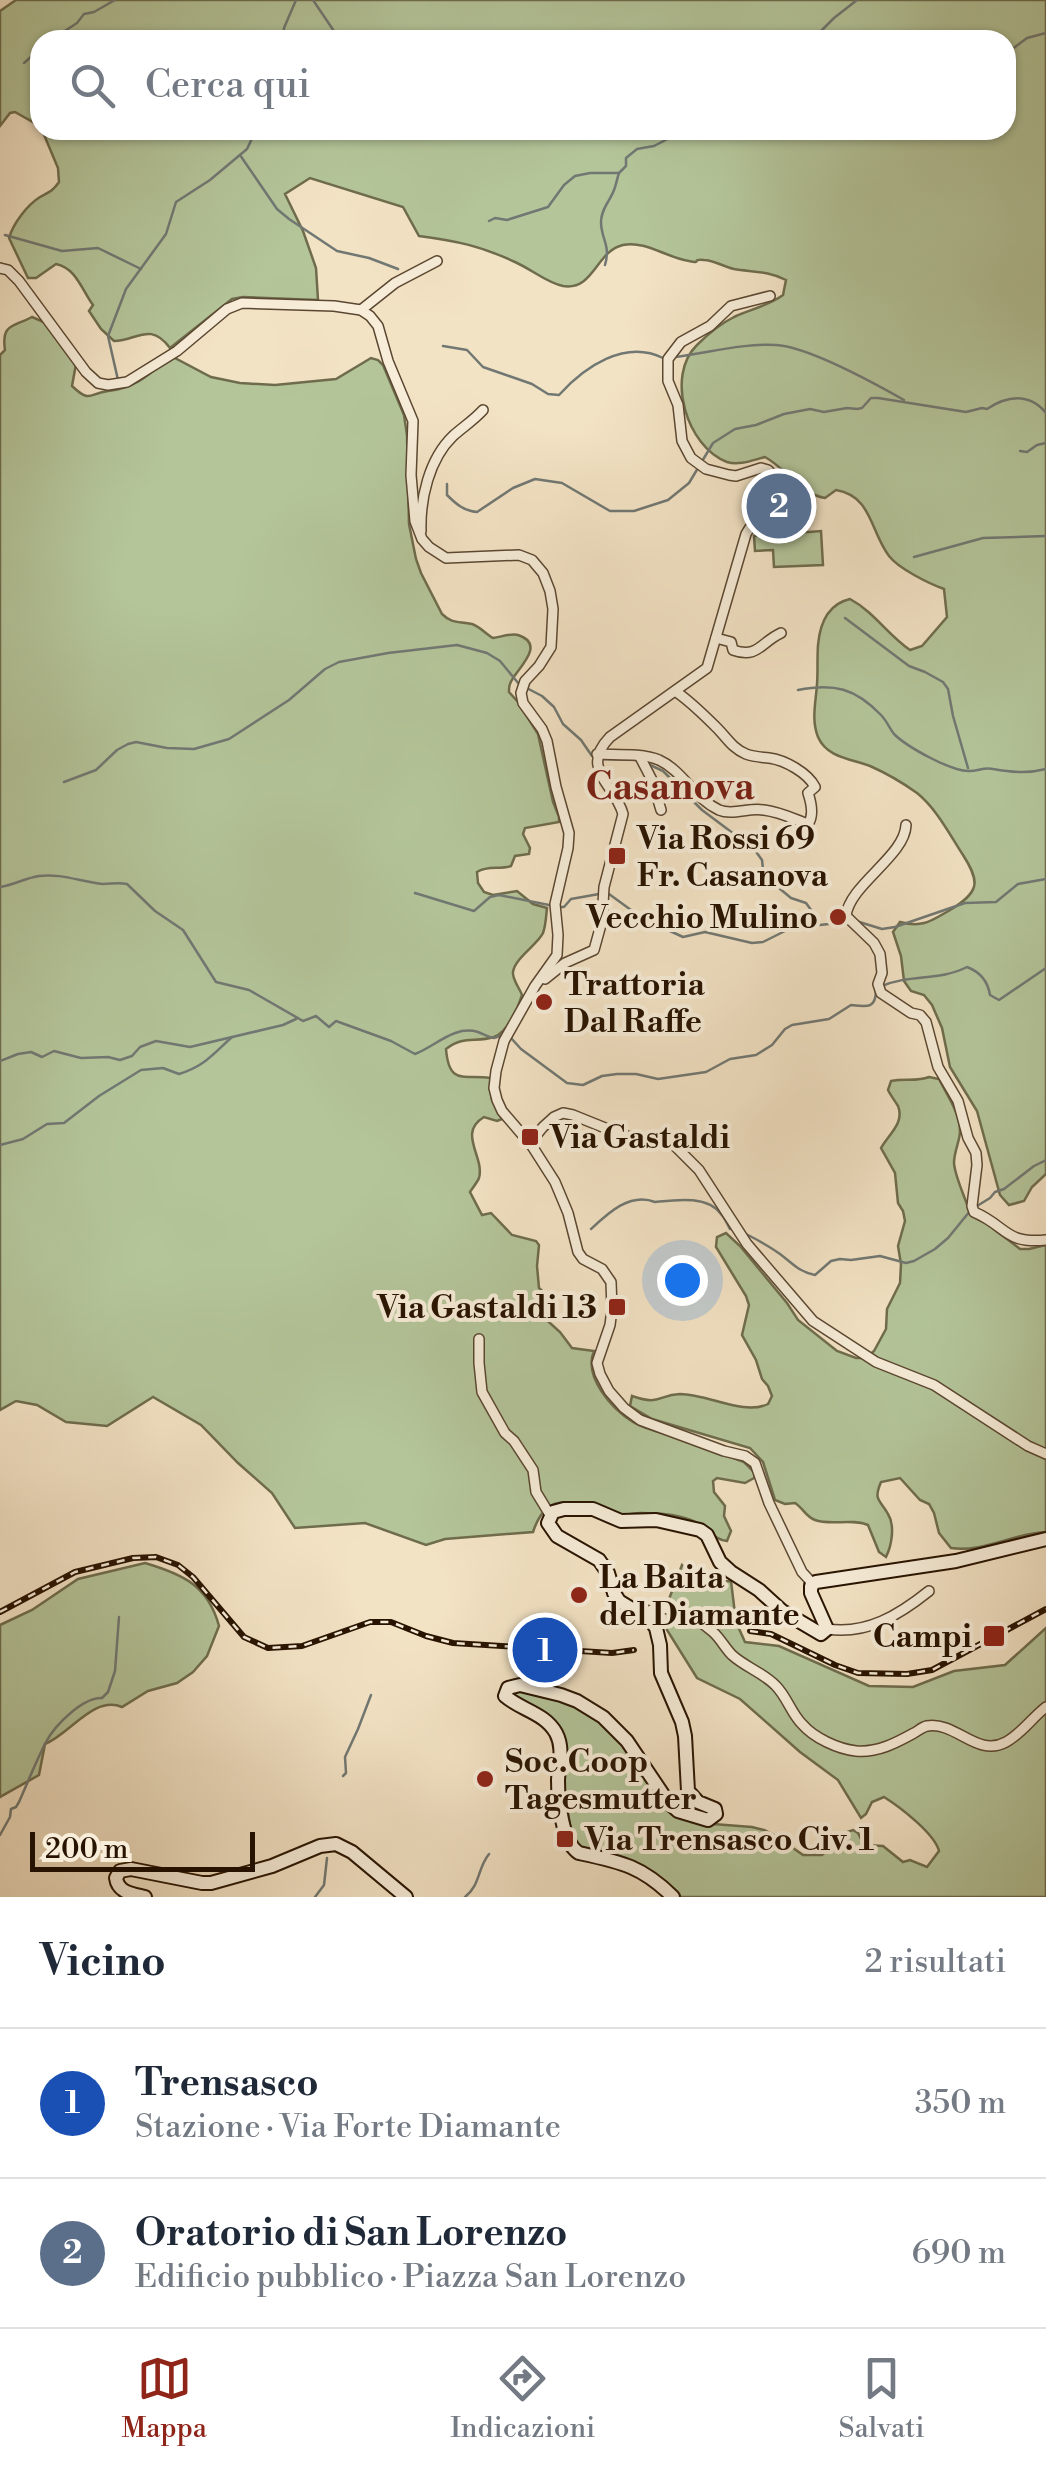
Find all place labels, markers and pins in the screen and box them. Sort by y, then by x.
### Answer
pin: 2 [746,468,812,544]
place label: Via Rossi 69 Fr. Casanova [636,819,829,896]
marker: Via Rossi 69 Fr. Casanova [606,845,628,867]
place label: Vecchio Mulino [585,898,818,938]
marker: Vecchio Mulino [827,906,849,928]
place label: Trattoria Dal Raffe [564,965,706,1042]
marker: Trattoria Dal Raffe [533,991,555,1013]
place label: Via Gastaldi [549,1118,730,1158]
marker: Via Gastaldi [519,1126,541,1148]
place label: Via Gastaldi 13 [376,1288,597,1328]
marker: Via Gastaldi 13 [606,1296,628,1318]
place label: La Baita del Diamante [599,1558,800,1635]
marker: La Baita del Diamante [568,1584,590,1606]
pin: 1 [512,1612,578,1688]
place label: Campi [873,1617,972,1657]
marker: Campi [981,1623,1007,1649]
place label: Soc.Coop Tagesmutter [505,1742,697,1819]
marker: Soc.Coop Tagesmutter [474,1768,496,1790]
place label: Via Trensasco Civ. 1 [584,1820,875,1860]
marker: Via Trensasco Civ. 1 [554,1828,576,1850]

